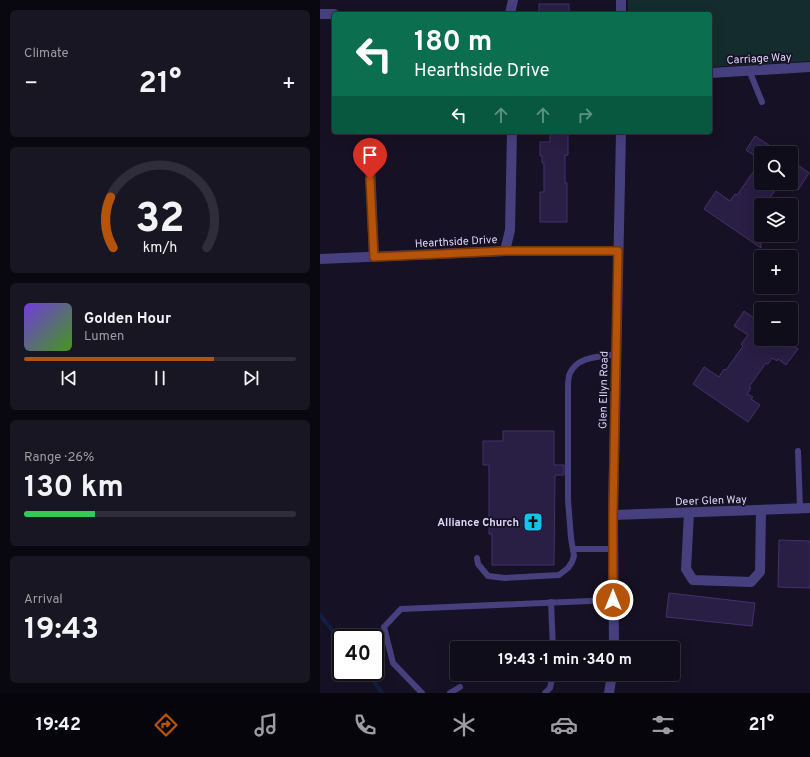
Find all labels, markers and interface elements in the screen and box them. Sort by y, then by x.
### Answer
text: 180 m [414,25,492,61]
icon: left [348,28,400,80]
text: Climate [24,46,69,62]
street label: Carriage Way [726,50,792,68]
text: Hearthside Drive [414,60,549,83]
text: 21° [139,66,181,103]
text: − [24,71,38,98]
text: + [282,71,296,98]
icon: left [448,104,470,126]
icon: ahead [490,104,512,126]
icon: ahead [532,104,554,126]
icon: right [574,104,596,126]
pin [353,138,387,179]
icon: arrive [359,144,381,166]
map controls [754,146,798,346]
button: search [754,146,798,190]
text: 32 [135,194,185,247]
button: layers [754,198,798,242]
street label: Hearthside Drive [414,233,498,251]
text: km/h [143,238,177,256]
button: + [754,250,798,294]
button: − [754,302,798,346]
text: Golden Hour [84,310,171,329]
text: Lumen [84,329,124,345]
street label: Glen Ellyn Road [596,351,612,429]
icon: previous [58,367,80,389]
icon: pause [149,367,171,389]
icon: next [240,367,262,389]
text: Range · 26% [24,450,94,466]
text: 130 km [24,470,124,507]
street label: Deer Glen Way [675,493,747,509]
church icon: Alliance Church [522,511,544,533]
place label: Alliance Church [437,516,519,530]
position arrow [592,579,634,621]
text: Arrival [24,592,63,608]
text: 19:43 [24,612,99,649]
speed limit sign: 40 [332,629,384,681]
text: 19:43 · 1 min · 340 m [498,651,632,670]
icon: directions [152,711,180,739]
icon: music [252,711,280,739]
icon: phone [351,711,379,739]
icon: climate [450,711,478,739]
icon: car [550,711,578,739]
icon: filters [649,711,677,739]
text: 19:42 [36,714,81,737]
text: 21° [749,714,774,737]

